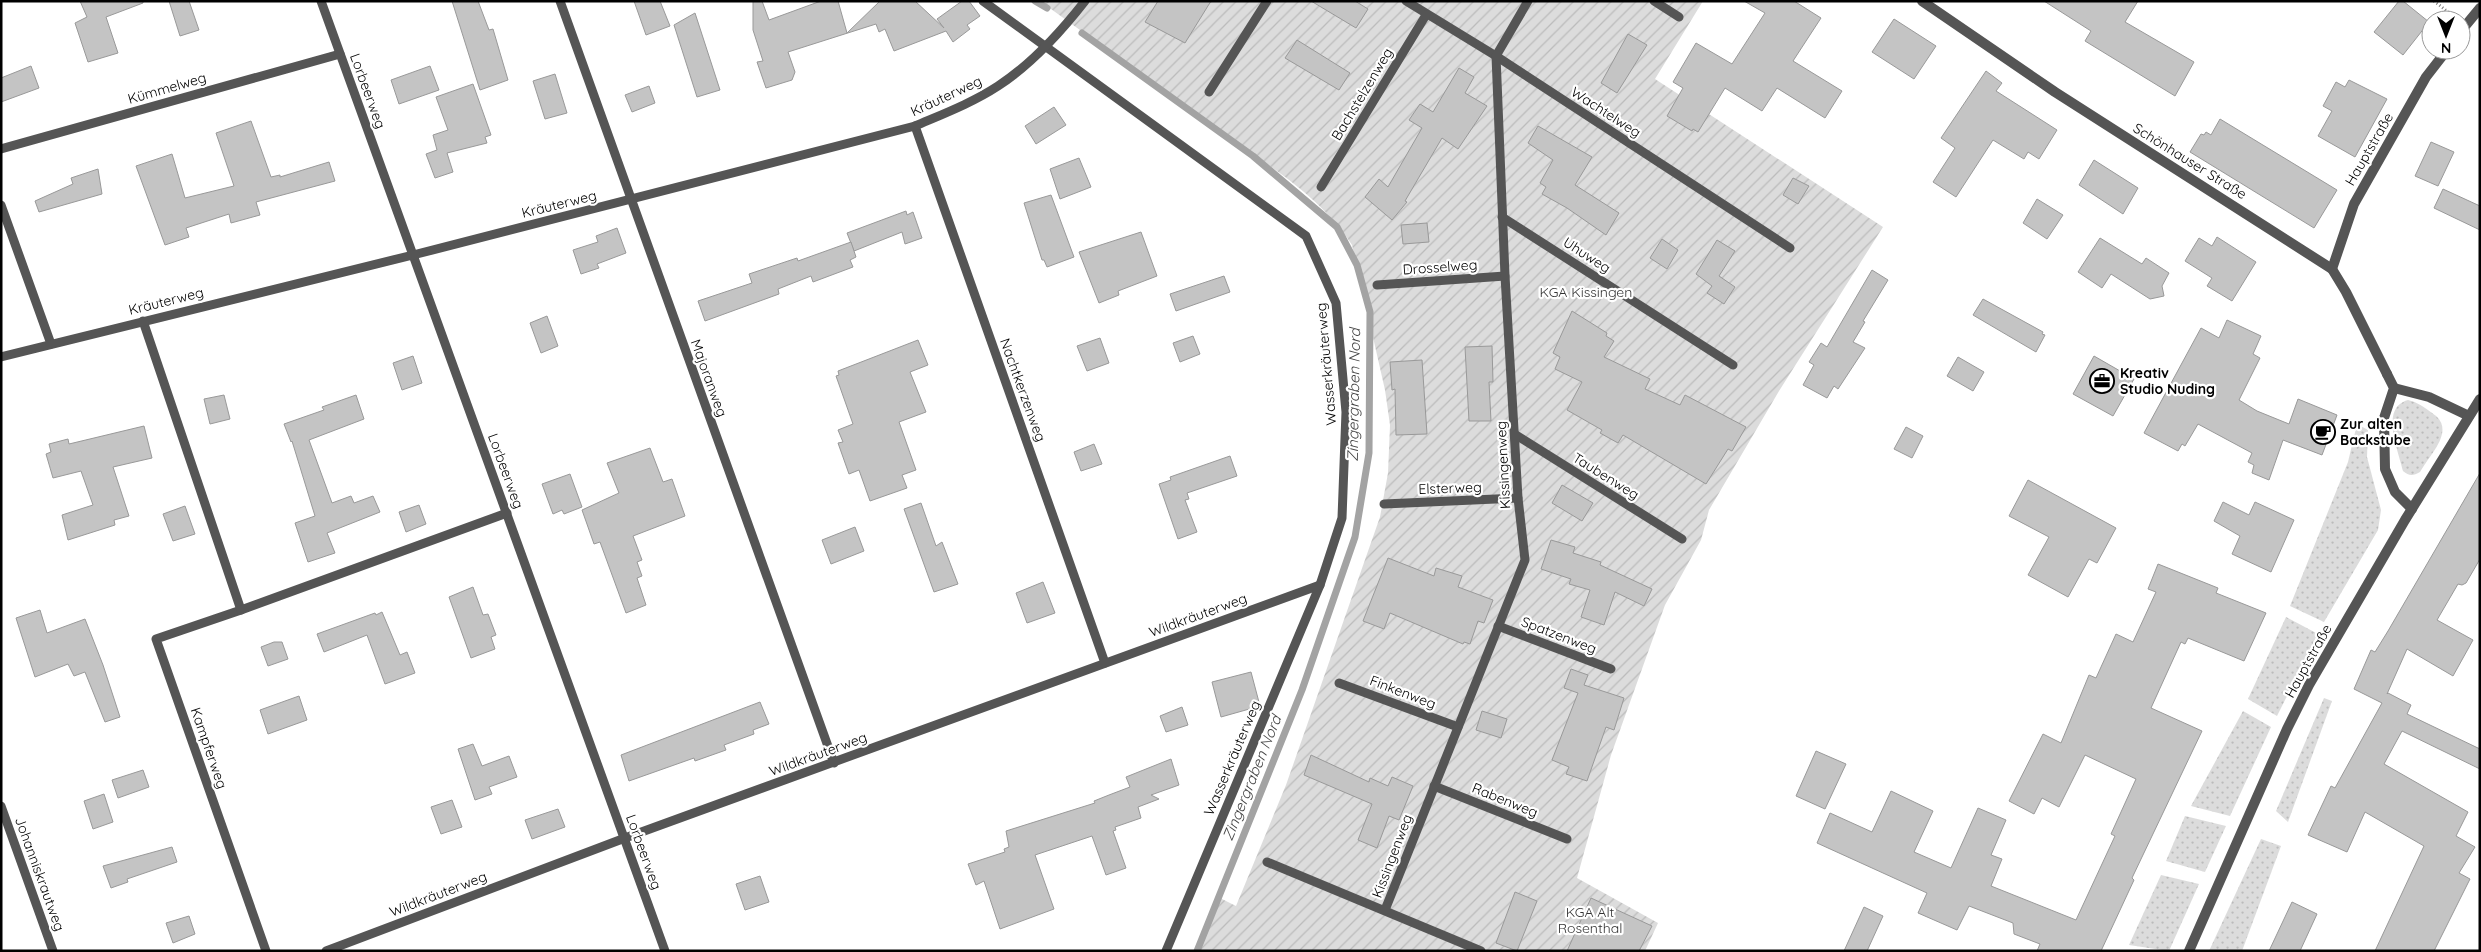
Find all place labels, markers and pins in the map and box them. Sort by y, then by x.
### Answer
place label: Kreativ Studio Nuding [2120,364,2215,398]
office icon: Kreativ Studio Nuding [2089,368,2115,394]
place label: Zur alten Backstube [2340,415,2411,449]
cafe icon: Zur alten Backstube [2310,419,2336,445]

